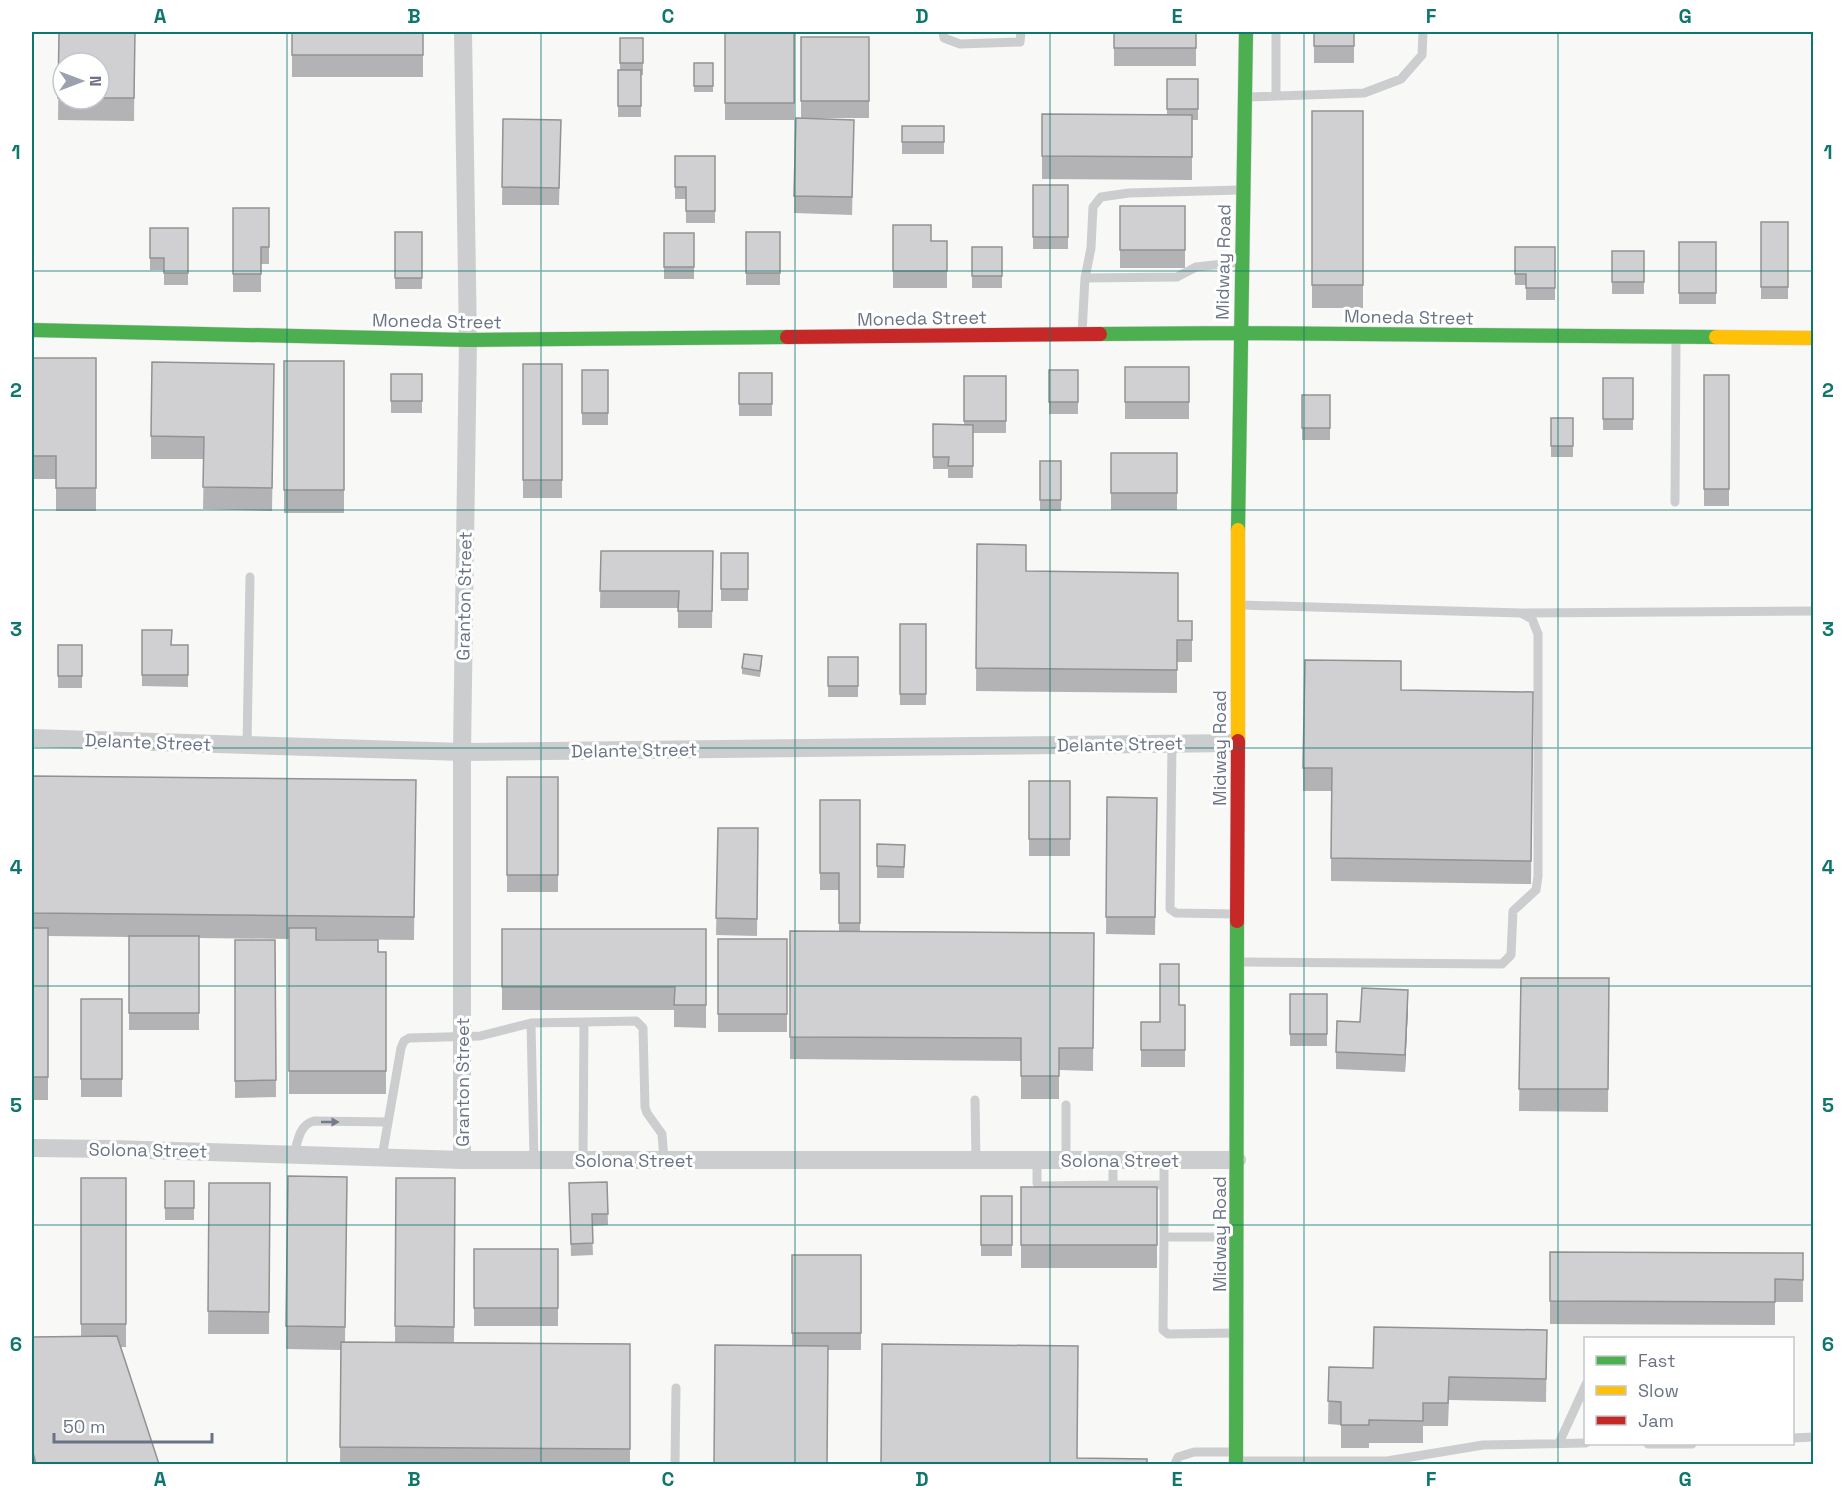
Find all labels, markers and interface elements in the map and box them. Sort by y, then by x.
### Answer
text: A [154,3,167,29]
text: B [407,3,421,29]
text: C [662,3,675,29]
text: D [915,3,929,29]
text: E [1171,3,1183,29]
text: F [1426,3,1437,29]
text: G [1678,3,1692,29]
north arrow [51,51,111,111]
text: N [85,76,106,86]
text: 1 [11,139,21,165]
text: 1 [1823,139,1833,165]
street label: Midway Road [1210,204,1236,320]
street label: Moneda Street [1344,304,1474,330]
street label: Moneda Street [857,305,987,331]
street label: Moneda Street [372,308,502,334]
text: 2 [10,377,22,403]
text: 2 [1822,377,1834,403]
street label: Granton Street [451,531,477,661]
text: 3 [10,616,22,642]
text: 3 [1822,616,1834,642]
street label: Midway Road [1208,690,1231,806]
street label: Delante Street [84,728,212,756]
street label: Delante Street [1057,731,1183,757]
street label: Delante Street [571,737,697,763]
text: 4 [10,854,23,880]
text: 4 [1822,854,1835,880]
street label: Granton Street [451,1017,474,1147]
text: 5 [10,1092,22,1118]
text: 5 [1822,1092,1834,1118]
one-way arrow [321,1117,340,1126]
street label: Solona Street [88,1137,208,1163]
street label: Solona Street [575,1149,693,1172]
street label: Solona Street [1061,1149,1179,1172]
street label: Midway Road [1208,1176,1231,1292]
text: 6 [10,1331,22,1357]
text: 6 [1822,1331,1834,1357]
legend [1584,1337,1794,1445]
text: Fast [1638,1349,1675,1372]
text: Slow [1638,1379,1679,1402]
scale bar [54,1406,212,1444]
text: Jam [1638,1409,1674,1432]
text: 50 m [63,1415,105,1438]
text: A [154,1466,167,1492]
text: B [407,1466,421,1492]
text: C [662,1466,675,1492]
text: D [915,1466,929,1492]
text: E [1171,1466,1183,1492]
text: F [1426,1466,1437,1492]
text: G [1678,1466,1692,1492]

